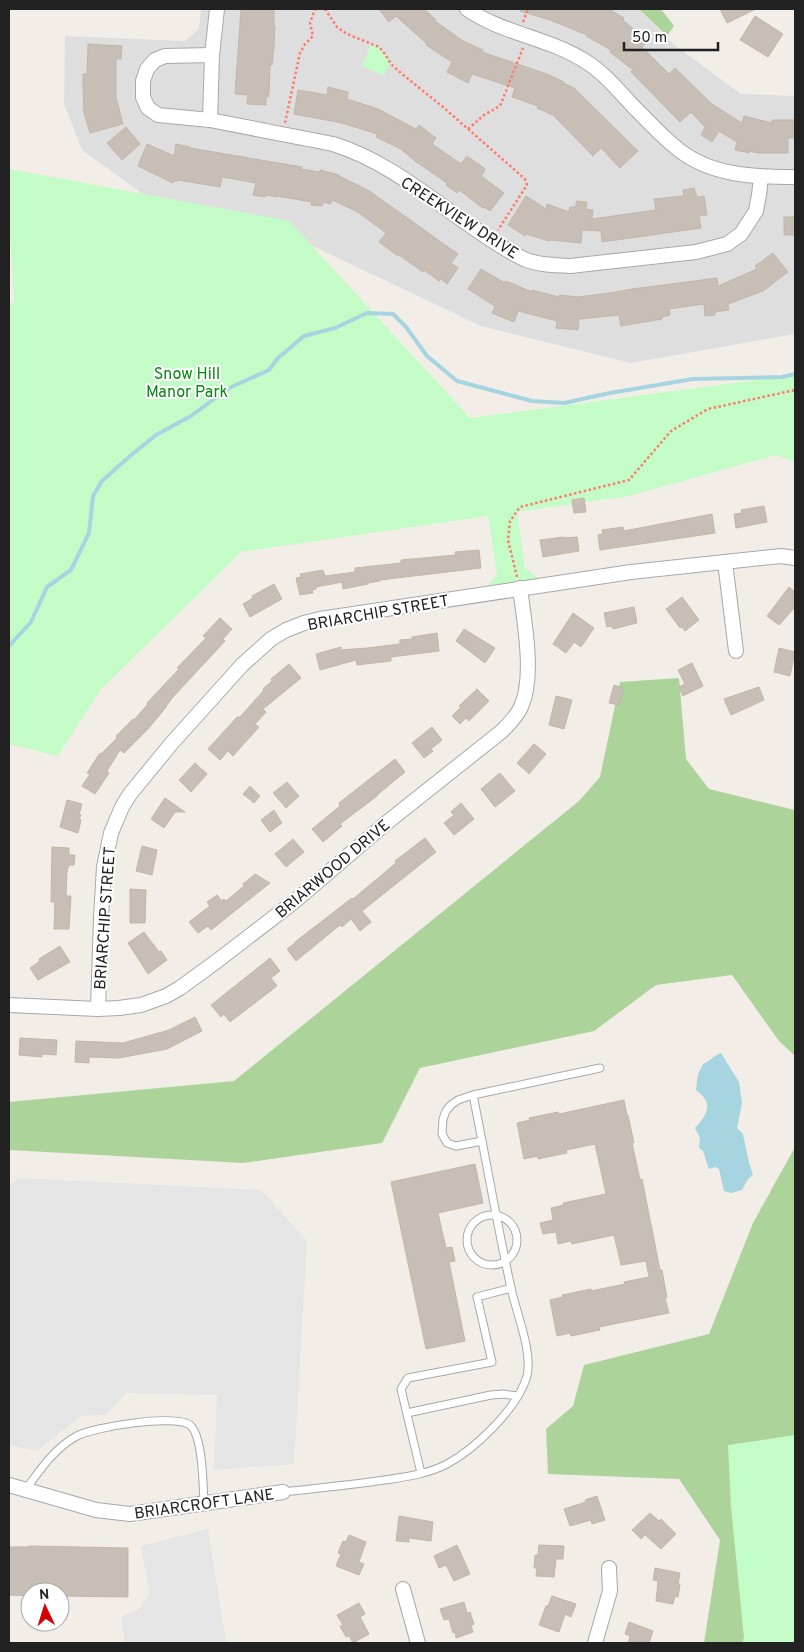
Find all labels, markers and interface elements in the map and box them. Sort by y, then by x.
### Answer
scale bar [624,20,718,52]
text: 50 m [632,29,667,48]
street label: CREEKVIEW DRIVE [396,173,522,264]
park label: Snow Hill Manor Park [146,365,228,403]
street label: BRIARCHIP STREET [306,592,451,636]
street label: BRIARWOOD DRIVE [272,816,395,923]
street label: BRIARCHIP STREET [91,846,121,990]
street label: BRIARCROFT LANE [133,1485,275,1525]
north arrow [20,1582,70,1632]
text: N [39,1587,50,1604]

